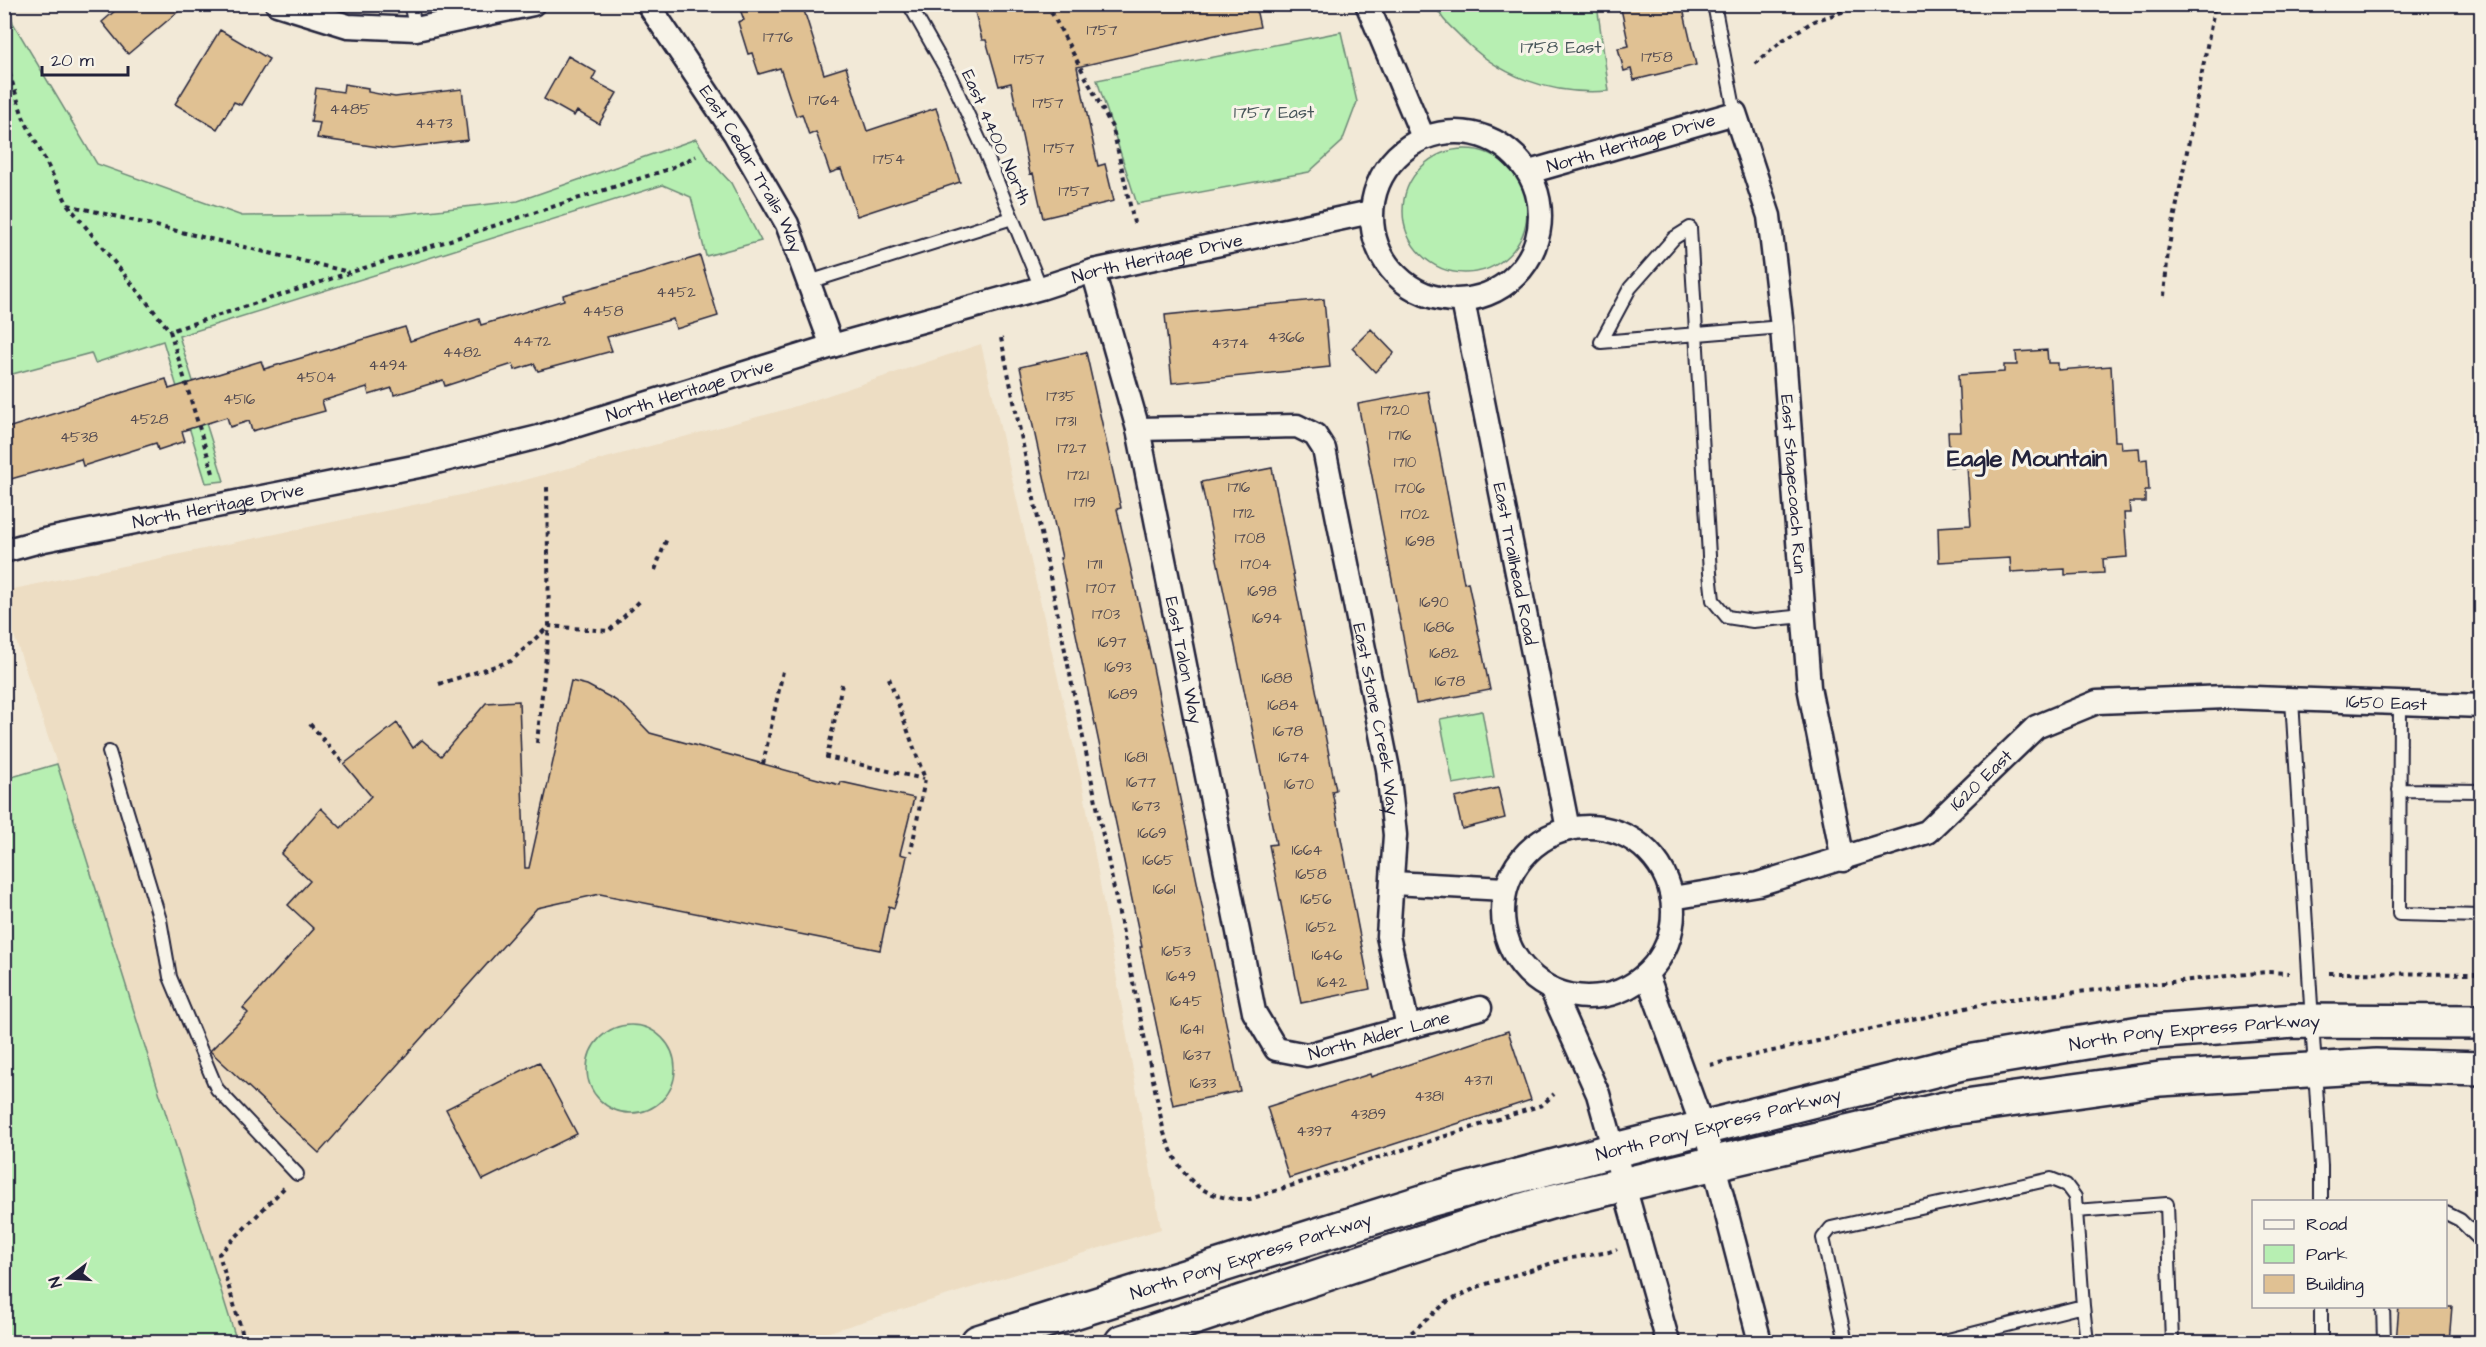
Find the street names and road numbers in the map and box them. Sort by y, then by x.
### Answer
street label: East 4400 North [955,66,1037,209]
street label: East Cedar Trails Way [693,80,809,256]
street label: North Heritage Drive [1544,107,1718,179]
street label: North Heritage Drive [1068,227,1245,290]
street label: North Heritage Drive [603,352,777,428]
street label: East Stagecoach Run [1775,394,1813,575]
street label: North Heritage Drive [130,476,306,535]
street label: East Trailhead Road [1487,481,1544,647]
street label: East Talon Way [1159,595,1209,726]
street label: East Stone Creek Way [1347,621,1405,817]
street label: 1650 East [2346,689,2428,717]
street label: 1620 East [1944,743,2019,816]
street label: North Alder Lane [1305,1004,1453,1067]
street label: North Pony Express Parkway [2067,1008,2320,1057]
street label: North Pony Express Parkway [1593,1081,1844,1167]
street label: North Pony Express Parkway [1127,1206,1375,1306]

